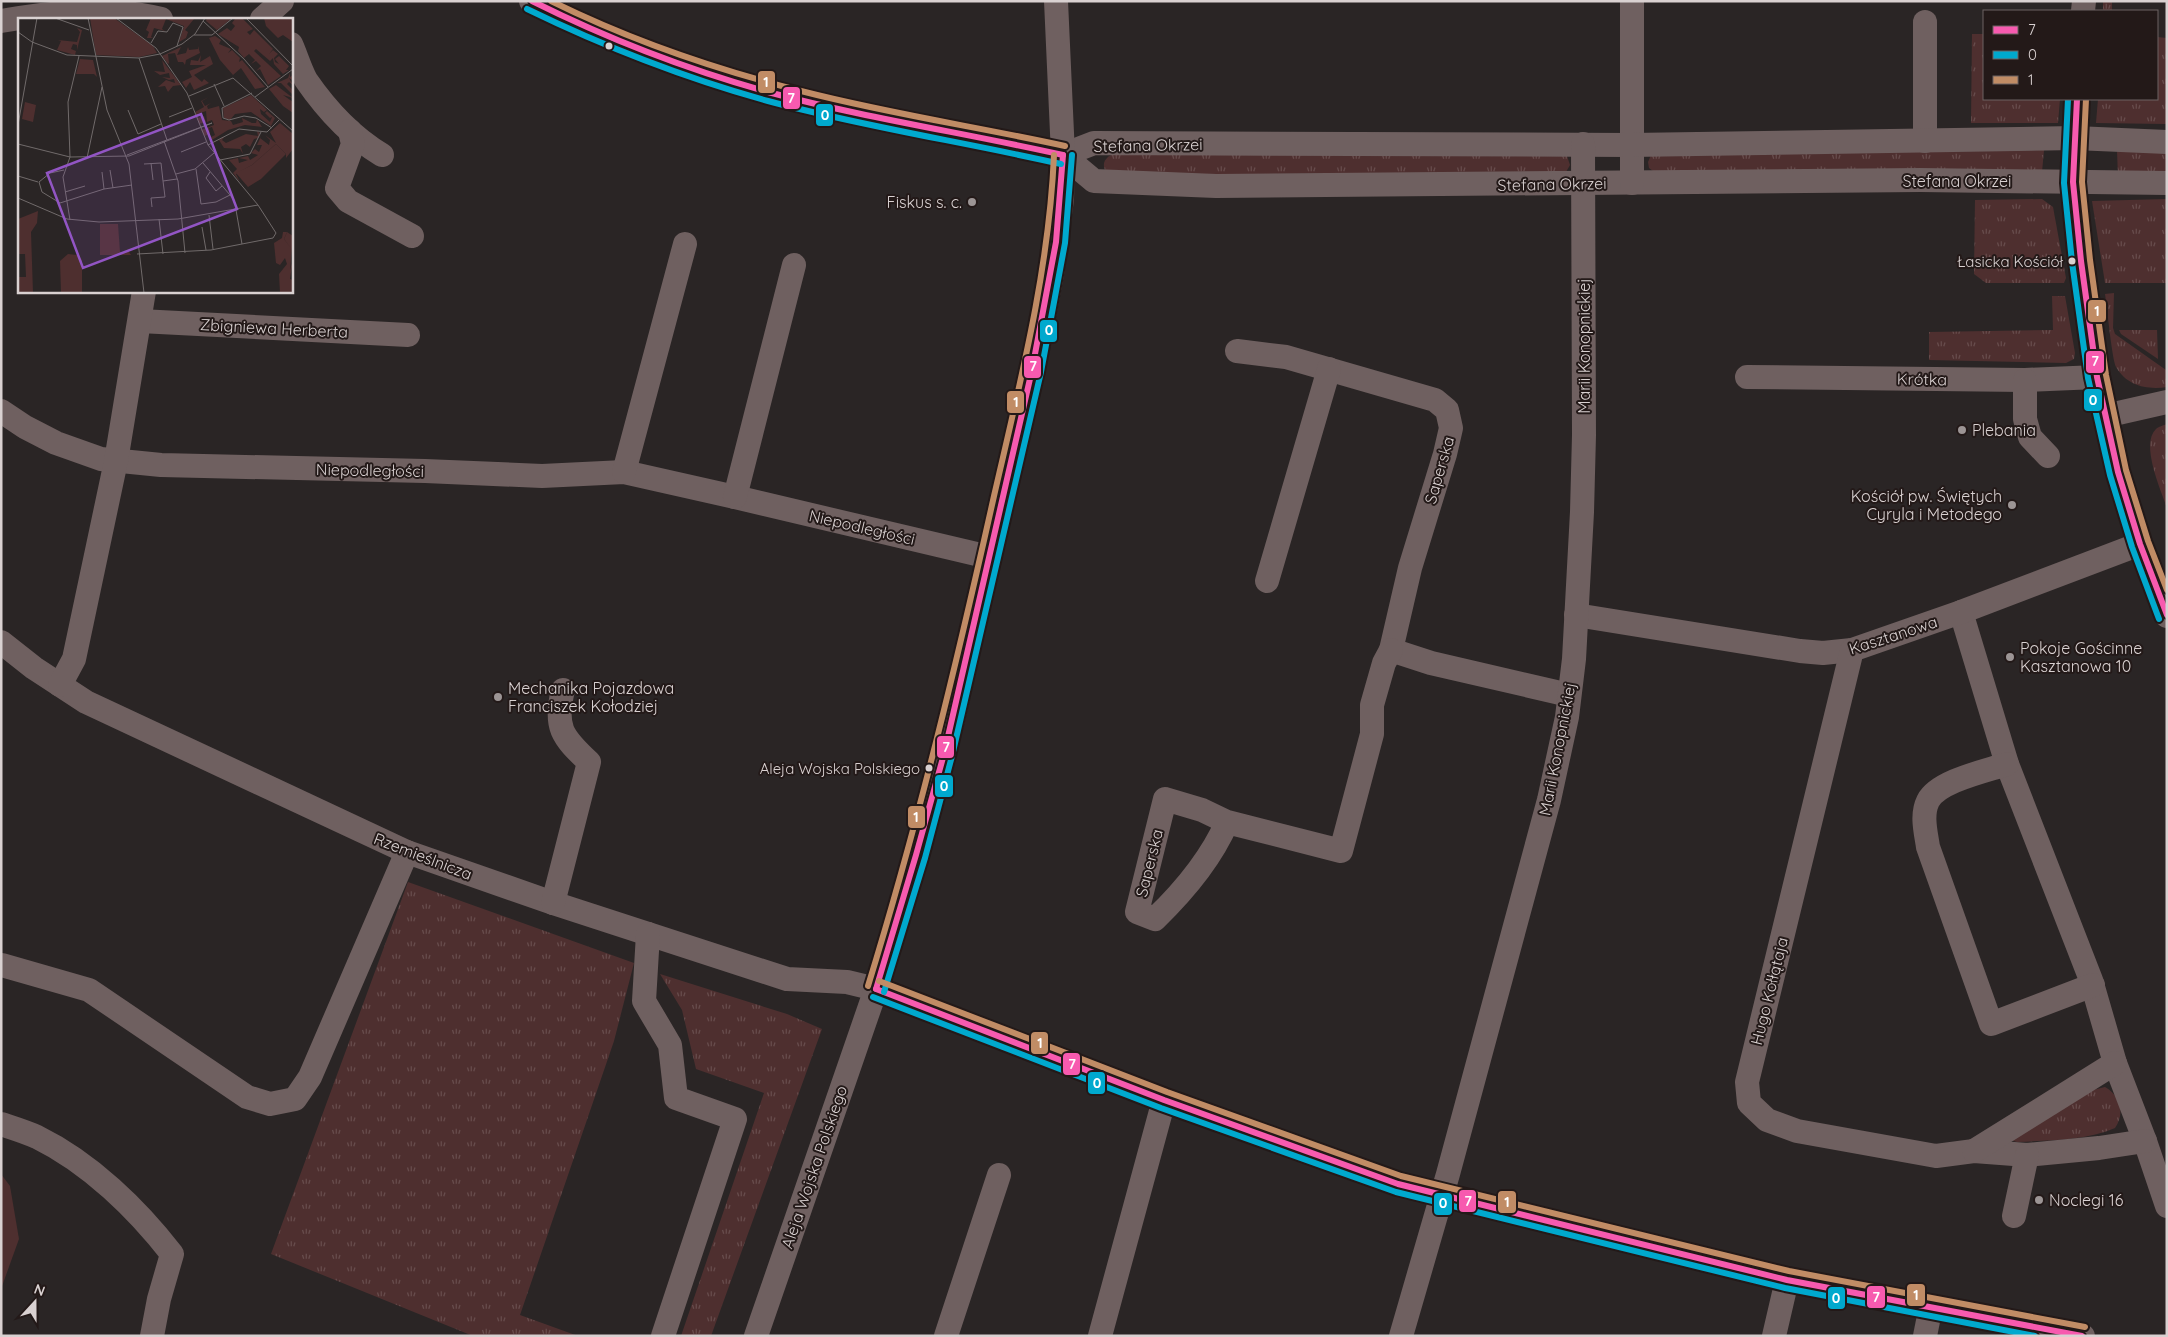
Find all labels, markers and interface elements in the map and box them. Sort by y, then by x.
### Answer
legend [1983,10,2158,100]
inset map [18,18,292,292]
text: 7 [2028,20,2036,39]
unlabelled marker [604,41,614,51]
text: 0 [2028,45,2037,64]
line badge: 1 [757,70,776,94]
text: 1 [2028,70,2034,89]
text: 1 [763,73,769,91]
line badge: 7 [782,86,801,110]
text: 7 [787,89,795,107]
line badge: 0 [815,103,834,127]
text: 0 [821,106,830,124]
street label: Stefana Okrzei [1093,134,1203,156]
street label: Stefana Okrzei [1902,171,2012,191]
street label: Stefana Okrzei [1497,173,1607,195]
place label: Fiskus s. c. [887,192,962,212]
marker: Fiskus s. c. [966,196,978,208]
place label: Łasicka Kościół [1957,252,2064,271]
marker: Łasicka Kościół [2067,256,2077,266]
street label: Marii Konopnickiej [1574,278,1594,414]
line badge: 1 [2087,299,2107,323]
text: 1 [2094,302,2100,320]
street label: Zbigniewa Herberta [200,314,348,342]
line badge: 0 [1039,319,1058,343]
text: 0 [1045,321,1054,339]
line badge: 7 [2085,350,2105,374]
text: 7 [2091,352,2099,370]
line badge: 7 [1023,355,1042,379]
text: 7 [1029,357,1037,375]
street label: Krótka [1897,369,1947,389]
line badge: 0 [2083,388,2103,412]
line badge: 1 [1006,390,1025,414]
text: 0 [2089,391,2098,409]
text: 1 [1013,393,1019,411]
place label: Plebania [1972,420,2036,440]
marker: Plebania [1956,424,1968,436]
street label: Saperska [1420,434,1458,506]
street label: Niepodległości [316,459,424,481]
place label: Kościół pw. Świętych Cyryla i Metodego [1851,486,2002,524]
marker: Kościół pw. Świętych Cyryla i Metodego [2006,499,2018,511]
street label: Niepodległości [807,505,917,549]
street label: Kasztanowa [1846,611,1940,659]
place label: Pokoje Gościnne Kasztanowa 10 [2020,638,2142,676]
marker: Pokoje Gościnne Kasztanowa 10 [2004,651,2016,663]
place label: Mechanika Pojazdowa Franciszek Kołodziej [508,678,674,716]
street label: Marii Konopnickiej [1534,681,1580,817]
marker: Mechanika Pojazdowa Franciszek Kołodziej [492,691,504,703]
line badge: 7 [936,735,955,759]
text: 7 [942,738,950,756]
place label: Aleja Wojska Polskiego [760,759,920,778]
marker: Aleja Wojska Polskiego [924,763,934,773]
line badge: 0 [934,774,954,798]
text: 0 [940,777,949,795]
line badge: 1 [907,805,926,829]
text: 1 [913,808,919,826]
street label: Saperska [1131,827,1167,899]
street label: Rzemieślnicza [371,828,475,884]
street label: Hugo Kołłątaja [1746,935,1792,1047]
line badge: 1 [1030,1031,1049,1055]
text: 1 [1037,1034,1043,1052]
line badge: 7 [1062,1052,1081,1076]
text: 7 [1068,1055,1076,1073]
line badge: 0 [1087,1071,1106,1095]
text: 0 [1093,1074,1102,1092]
street label: Aleja Wojska Polskiego [777,1083,851,1251]
line badge: 7 [1458,1189,1477,1213]
line badge: 1 [1497,1190,1517,1214]
place label: Noclegi 16 [2049,1190,2124,1210]
line badge: 0 [1433,1192,1453,1216]
text: 7 [1464,1192,1472,1210]
text: 1 [1504,1193,1510,1211]
text: 0 [1439,1194,1448,1212]
marker: Noclegi 16 [2033,1194,2045,1206]
north arrow [10,1277,60,1327]
text: N [32,1280,48,1300]
line badge: 1 [1906,1283,1926,1307]
line badge: 7 [1866,1285,1886,1309]
line badge: 0 [1827,1286,1846,1310]
text: 1 [1913,1286,1919,1304]
text: 7 [1872,1288,1880,1306]
text: 0 [1832,1289,1841,1307]

